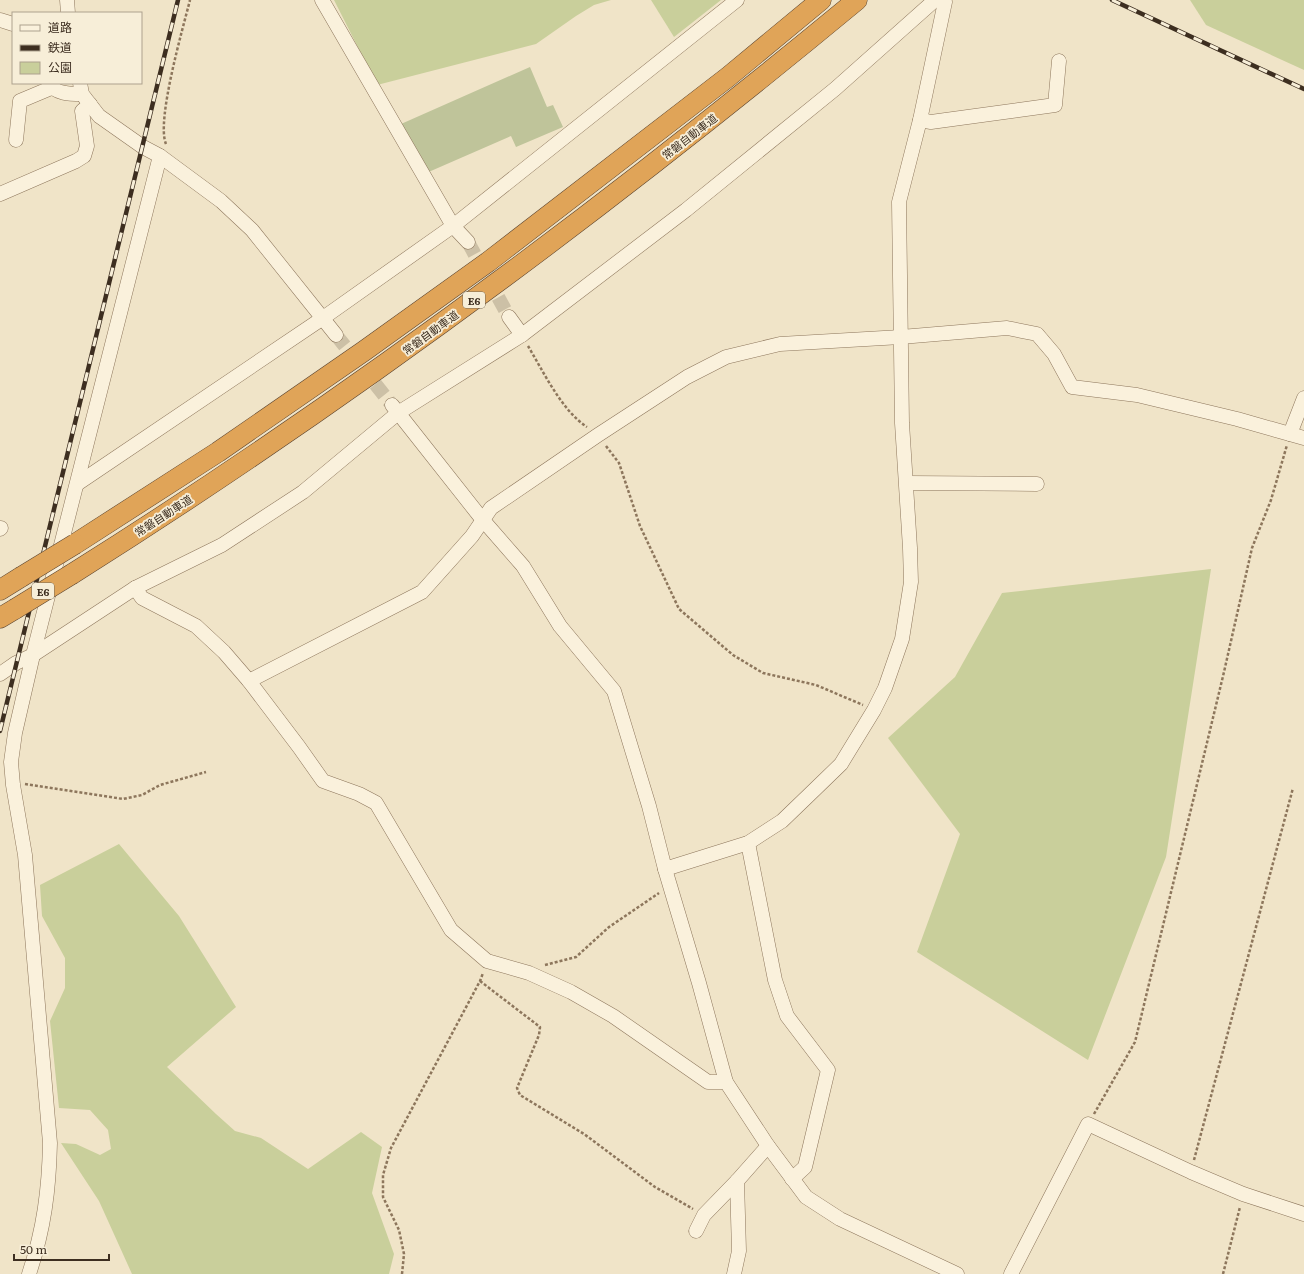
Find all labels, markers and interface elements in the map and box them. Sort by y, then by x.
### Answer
legend [12,12,142,84]
text: 道路 [48,18,72,36]
text: 鉄道 [48,38,72,56]
text: 公園 [48,58,72,76]
street label: 常磐自動車道 [658,109,720,163]
road number: E6 [463,292,485,308]
street label: 常磐自動車道 [399,306,461,358]
street label: 常磐自動車道 [131,490,195,540]
road number: E6 [32,583,54,599]
scale bar [14,1236,109,1262]
text: 50 m [20,1240,47,1258]

